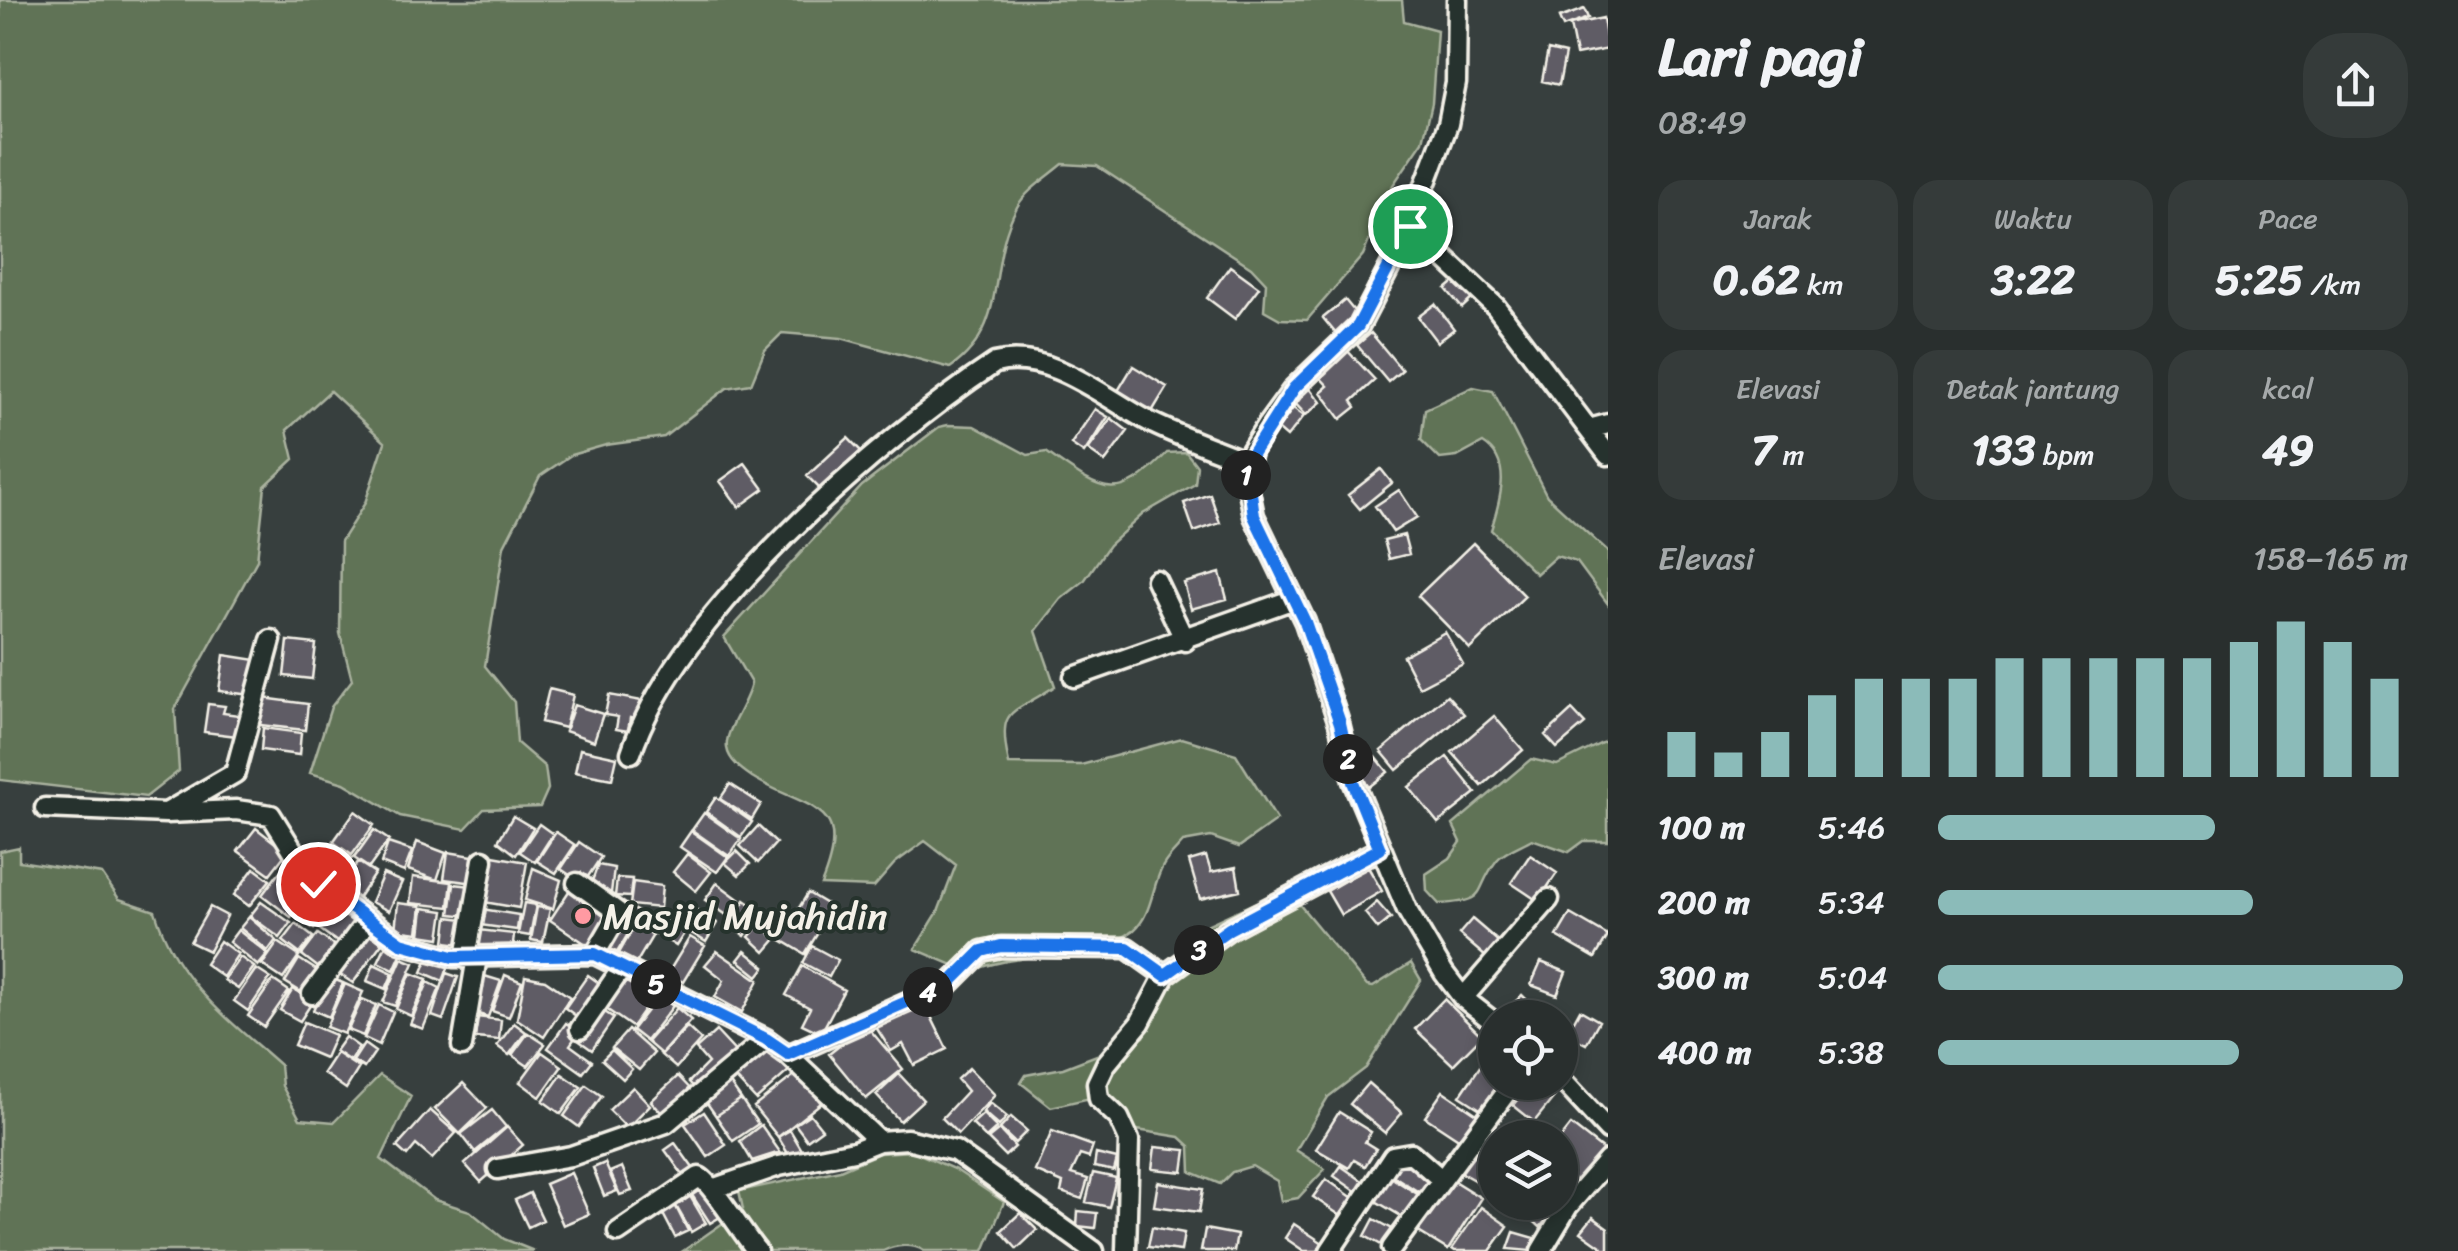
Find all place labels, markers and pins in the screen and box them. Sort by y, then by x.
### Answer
pin [1368,184,1453,269]
pin: 1 [1221,450,1271,500]
pin: 2 [1323,734,1373,784]
pin [276,842,361,927]
place label: Masjid Mujahidin [603,883,888,950]
marker: Masjid Mujahidin [572,905,594,927]
pin: 3 [1174,925,1224,975]
pin: 5 [631,959,681,1009]
pin: 4 [903,967,953,1017]

